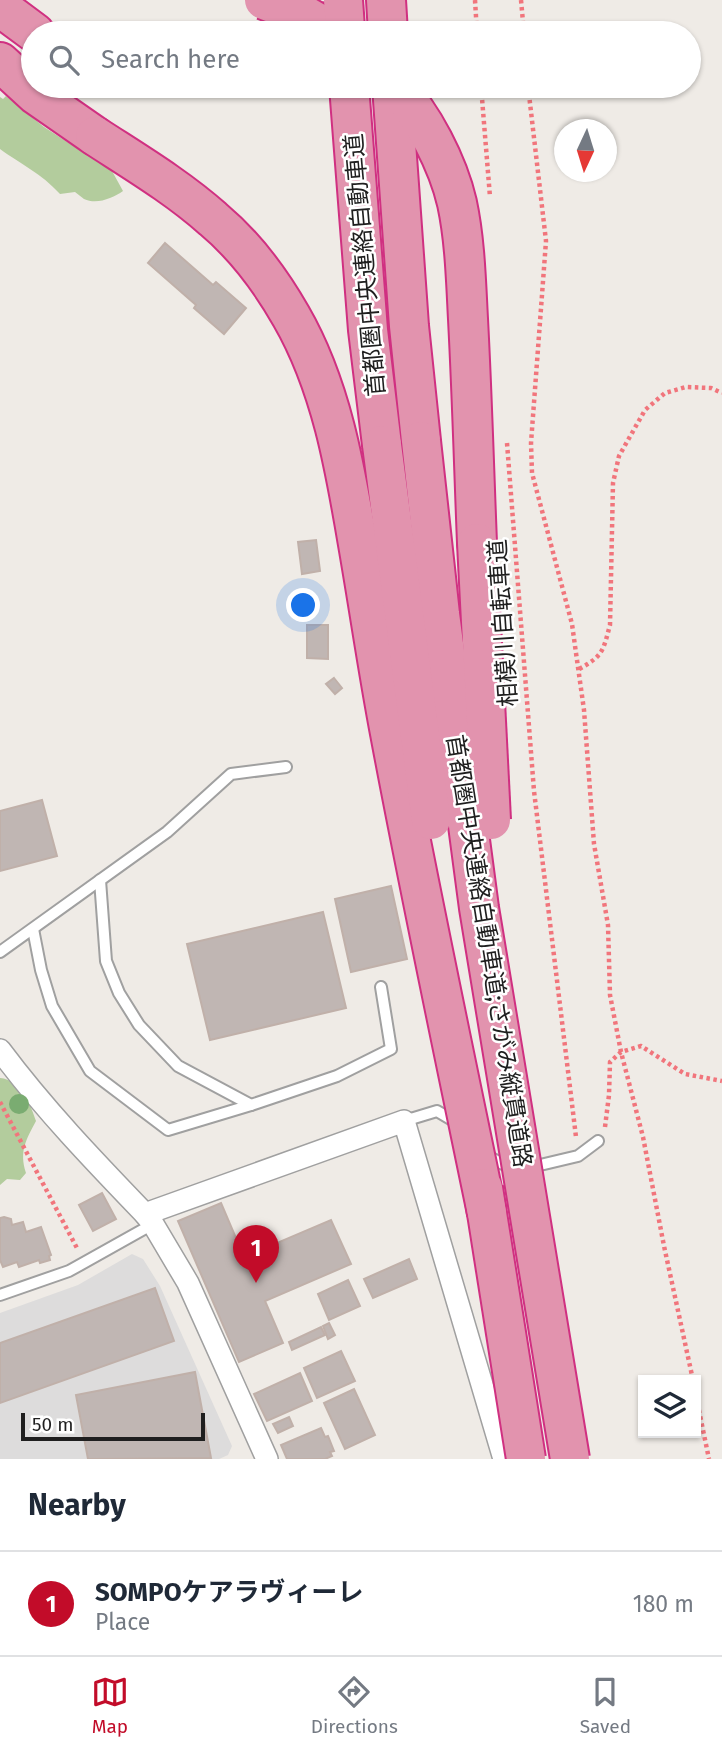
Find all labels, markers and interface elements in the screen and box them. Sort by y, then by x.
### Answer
search box [21,21,701,98]
icon: search [45,41,83,79]
text: Search here [101,44,240,75]
north arrow [554,119,617,182]
street label: 首都圏中央連絡自動車道 [340,132,390,398]
street label: 相模川自転車道 [483,538,523,708]
your location [286,588,320,622]
street label: 首都圏中央連絡自動車道;さがみ縦貫道路 [441,733,537,1169]
pin: 1 [233,1225,279,1283]
map controls [638,1375,701,1438]
button: layers [638,1375,701,1438]
scale bar [21,1410,205,1442]
text: 50 m [32,1413,73,1436]
text: Nearby [28,1487,126,1523]
text: SOMPOケアラヴィーレ [95,1577,364,1608]
text: 1 [46,1590,56,1618]
text: 180 m [633,1590,694,1618]
text: Place [95,1608,150,1636]
tab: Map [91,1673,129,1738]
tab: Directions [311,1673,398,1738]
tab: Saved [580,1673,631,1738]

